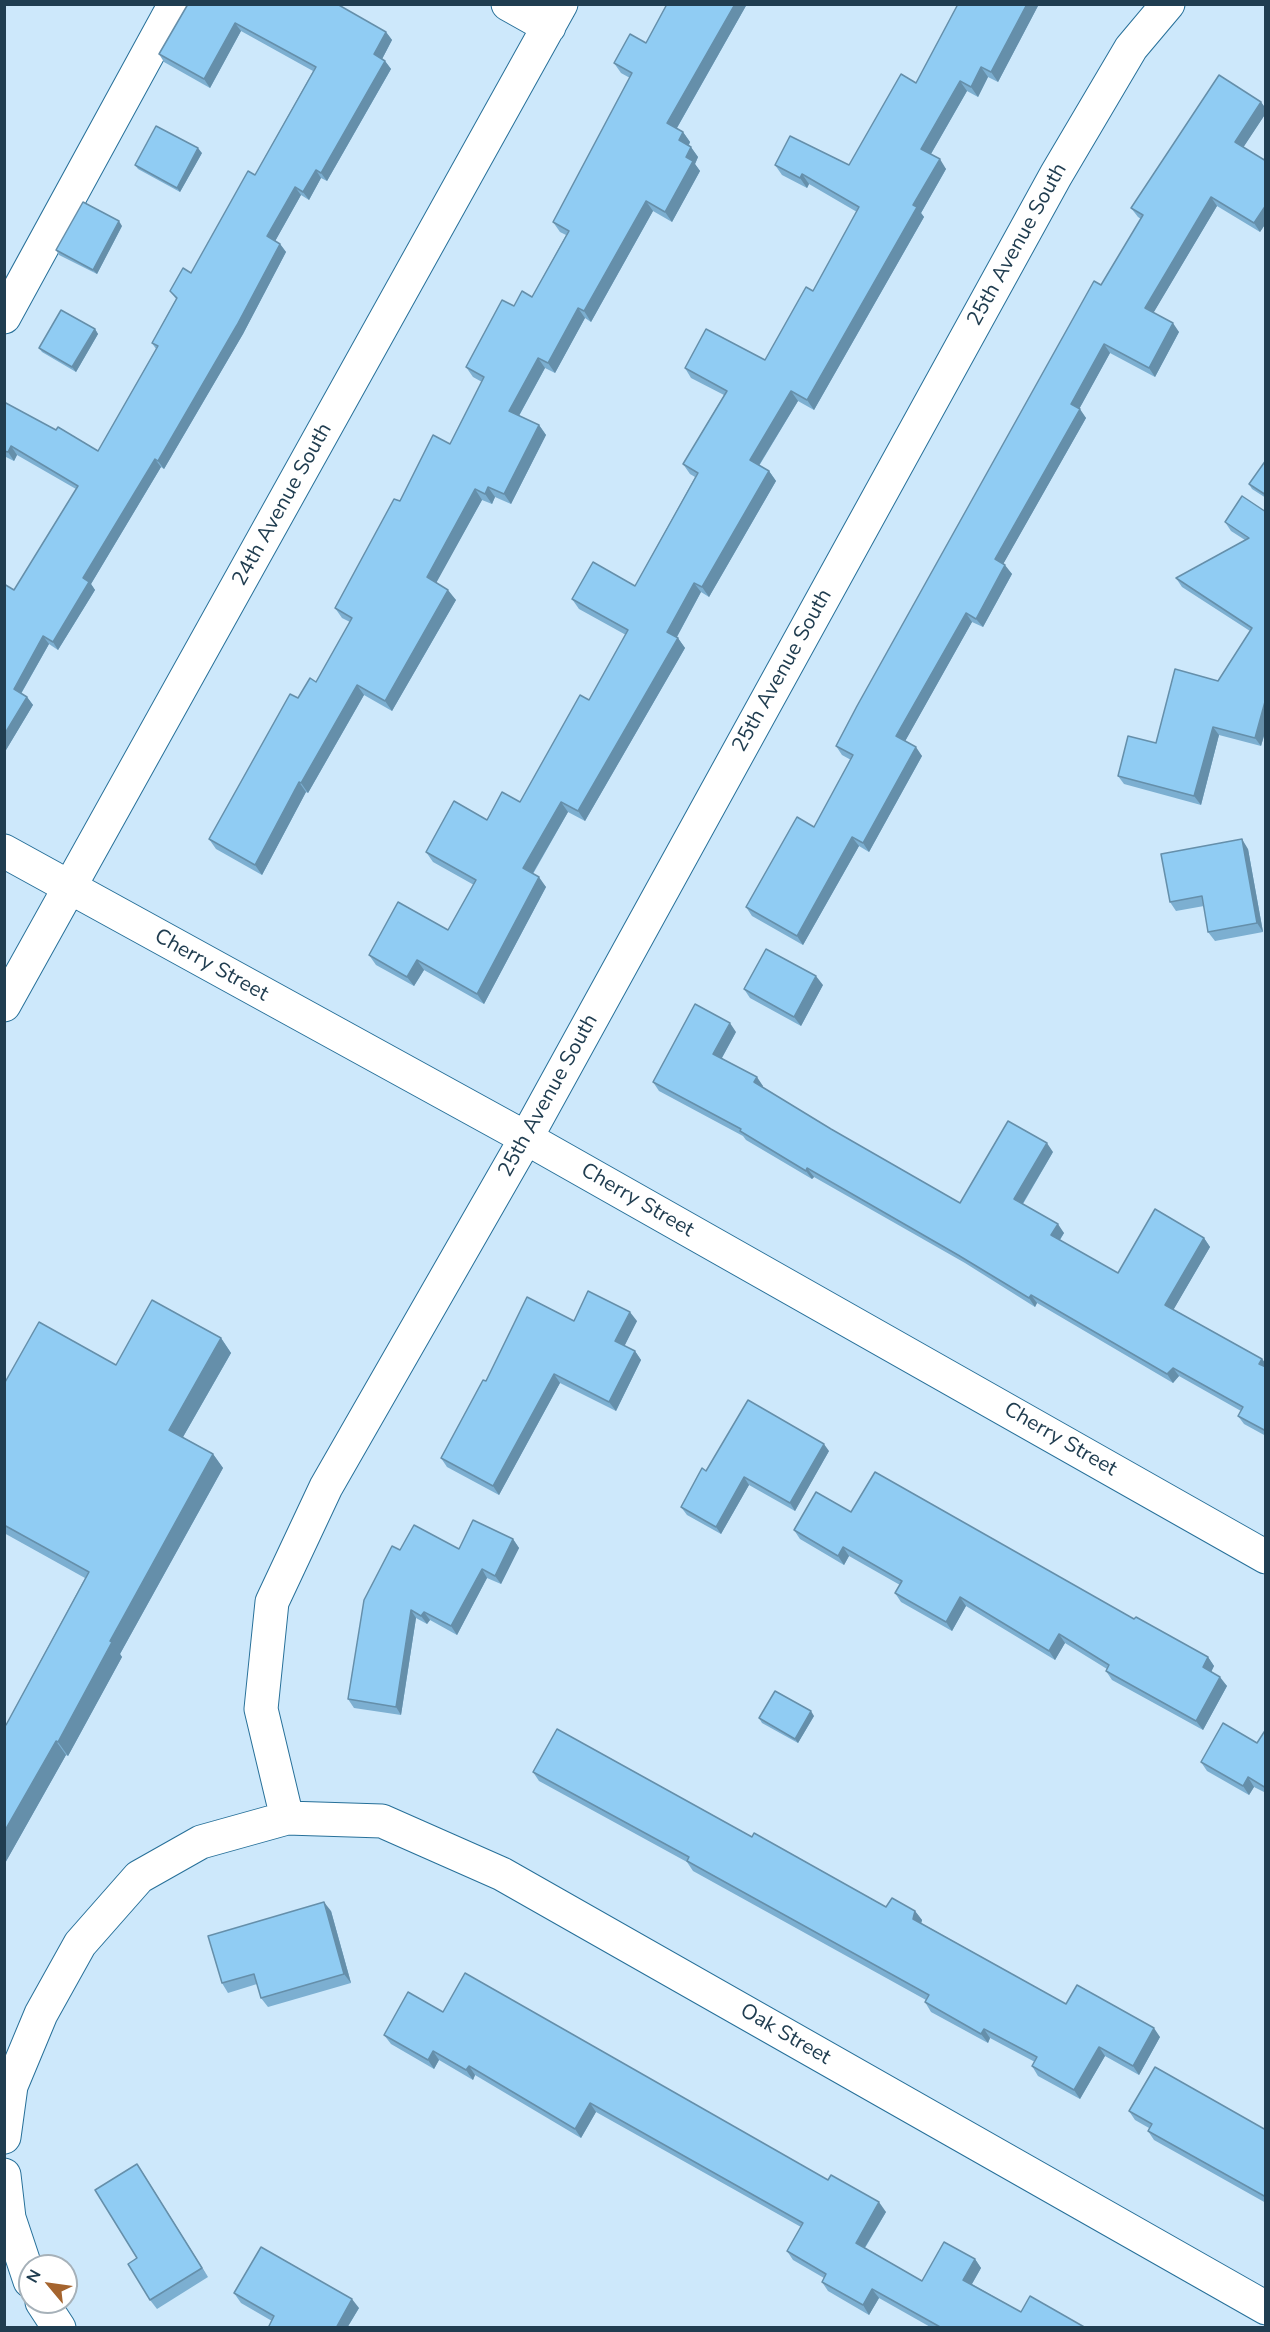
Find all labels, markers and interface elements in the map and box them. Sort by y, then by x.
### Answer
street label: 25th Avenue South [963,159,1073,331]
street label: 24th Avenue South [228,419,338,591]
street label: 25th Avenue South [728,585,838,757]
street label: Cherry Street [150,924,272,1008]
street label: 25th Avenue South [494,1010,604,1182]
street label: Cherry Street [576,1158,698,1244]
street label: Cherry Street [999,1397,1121,1483]
street label: Oak Street [735,1999,835,2071]
north arrow [18,2254,78,2314]
text: N [21,2266,47,2287]

